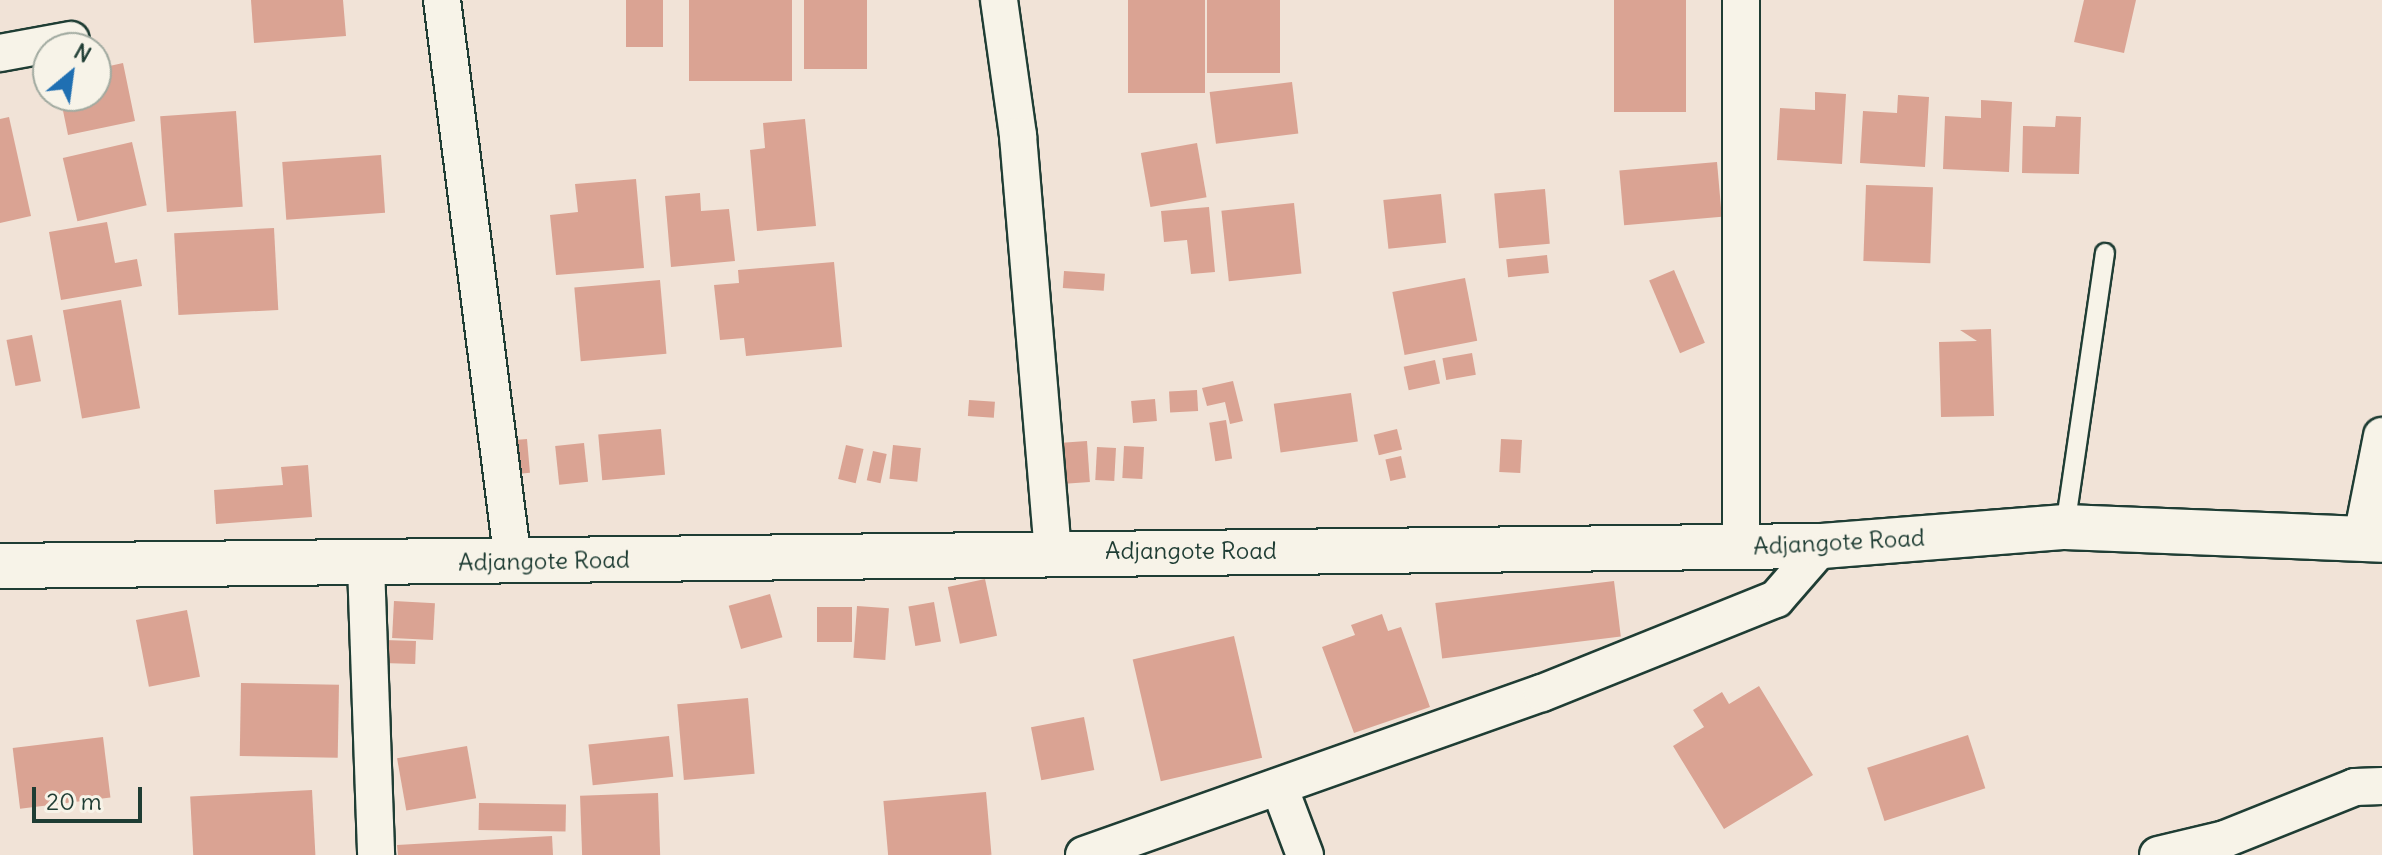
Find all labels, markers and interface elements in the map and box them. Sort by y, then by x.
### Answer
north arrow [32,32,112,112]
text: N [69,37,96,69]
street label: Adjangote Road [1752,523,1926,561]
street label: Adjangote Road [1105,537,1277,565]
street label: Adjangote Road [458,545,630,577]
scale bar [36,771,146,821]
text: 20 m [46,786,102,816]

